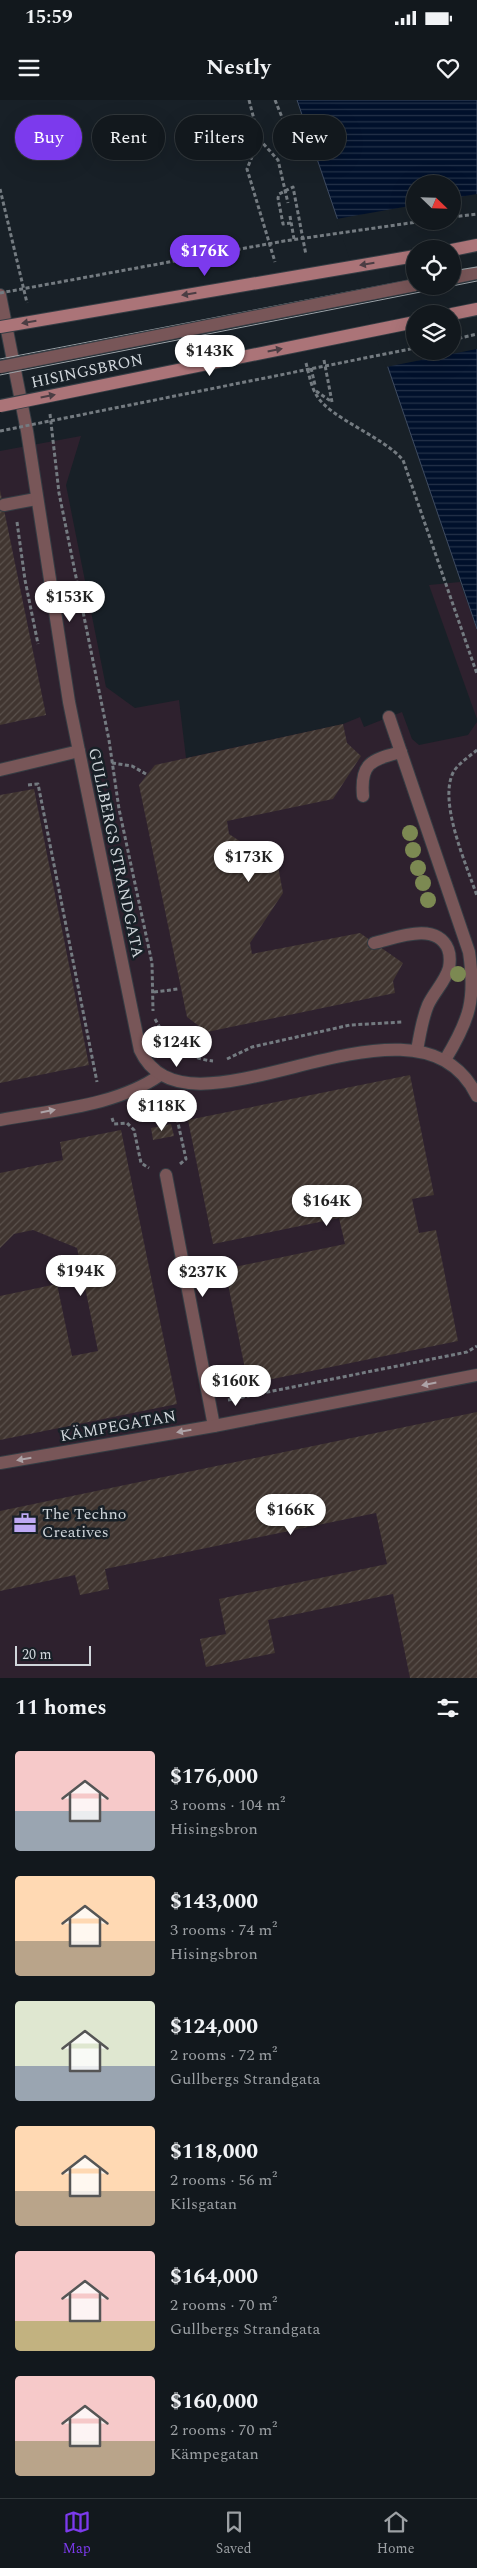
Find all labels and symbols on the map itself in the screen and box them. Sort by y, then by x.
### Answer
north arrow [406,175,461,230]
pin: $176K [170,234,240,277]
one-way arrow [359,261,375,269]
one-way arrow [181,290,197,298]
one-way arrow [21,319,37,327]
pin: $143K [175,334,245,377]
one-way arrow [268,346,283,354]
street label: HISINGSBRON [29,347,145,395]
one-way arrow [40,392,55,400]
pin: $153K [35,580,105,623]
street label: GULLBERGS STRANDGATA [82,746,150,960]
pin: $173K [214,840,284,883]
pin: $124K [142,1026,212,1068]
pin: $118K [127,1090,197,1132]
one-way arrow [40,1106,56,1114]
pin: $164K [292,1184,362,1227]
pin: $194K [46,1254,116,1297]
pin: $237K [168,1256,238,1298]
pin: $160K [201,1364,271,1407]
one-way arrow [422,1380,437,1388]
street label: KÄMPEGATAN [58,1404,178,1448]
one-way arrow [175,1427,191,1435]
one-way arrow [15,1455,31,1463]
pin: $166K [256,1494,326,1536]
place label: The Techno Creatives [42,1502,127,1544]
office icon: The Techno Creatives [12,1510,38,1536]
scale bar [15,1643,91,1666]

